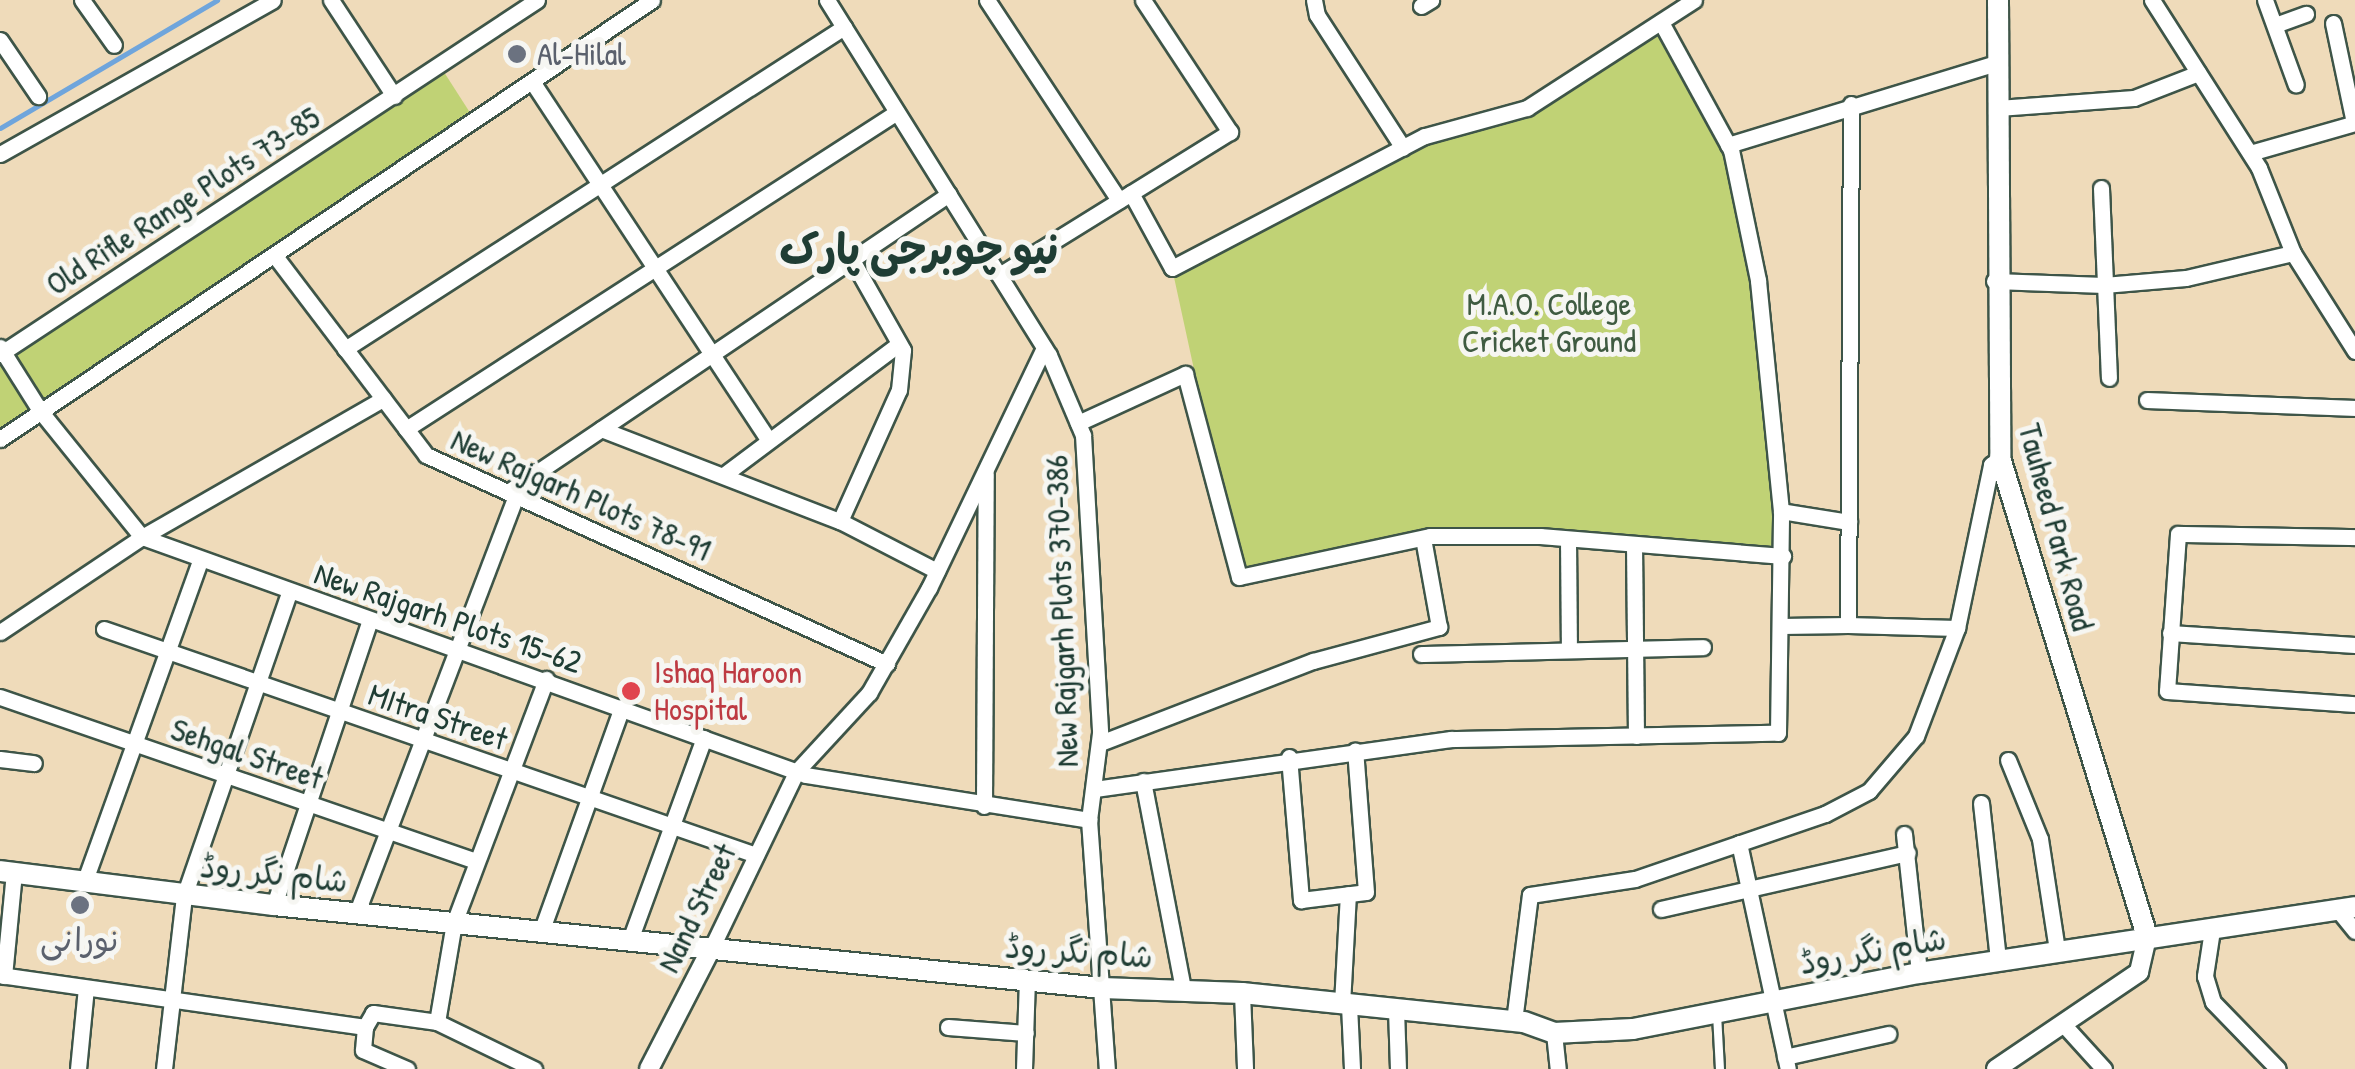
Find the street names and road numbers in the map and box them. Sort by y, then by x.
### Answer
street label: Old Rifle Range Plots 73-85 [39,98,327,304]
street label: Tauheed Park Road [2010,419,2102,635]
street label: New Rajgarh Plots 78-91 [445,421,717,569]
street label: New Rajgarh Plots 370-386 [1037,454,1087,768]
street label: New Rajgarh Plots 15-62 [309,554,587,682]
street label: MItra Street [364,675,512,759]
street label: Sehgal Street [166,710,328,798]
street label: Nand Street [649,837,745,979]
street label: شام نگر روڈ [198,847,350,901]
street label: شام نگر روڈ [1797,919,1949,983]
street label: شام نگر روڈ [1004,928,1154,976]

